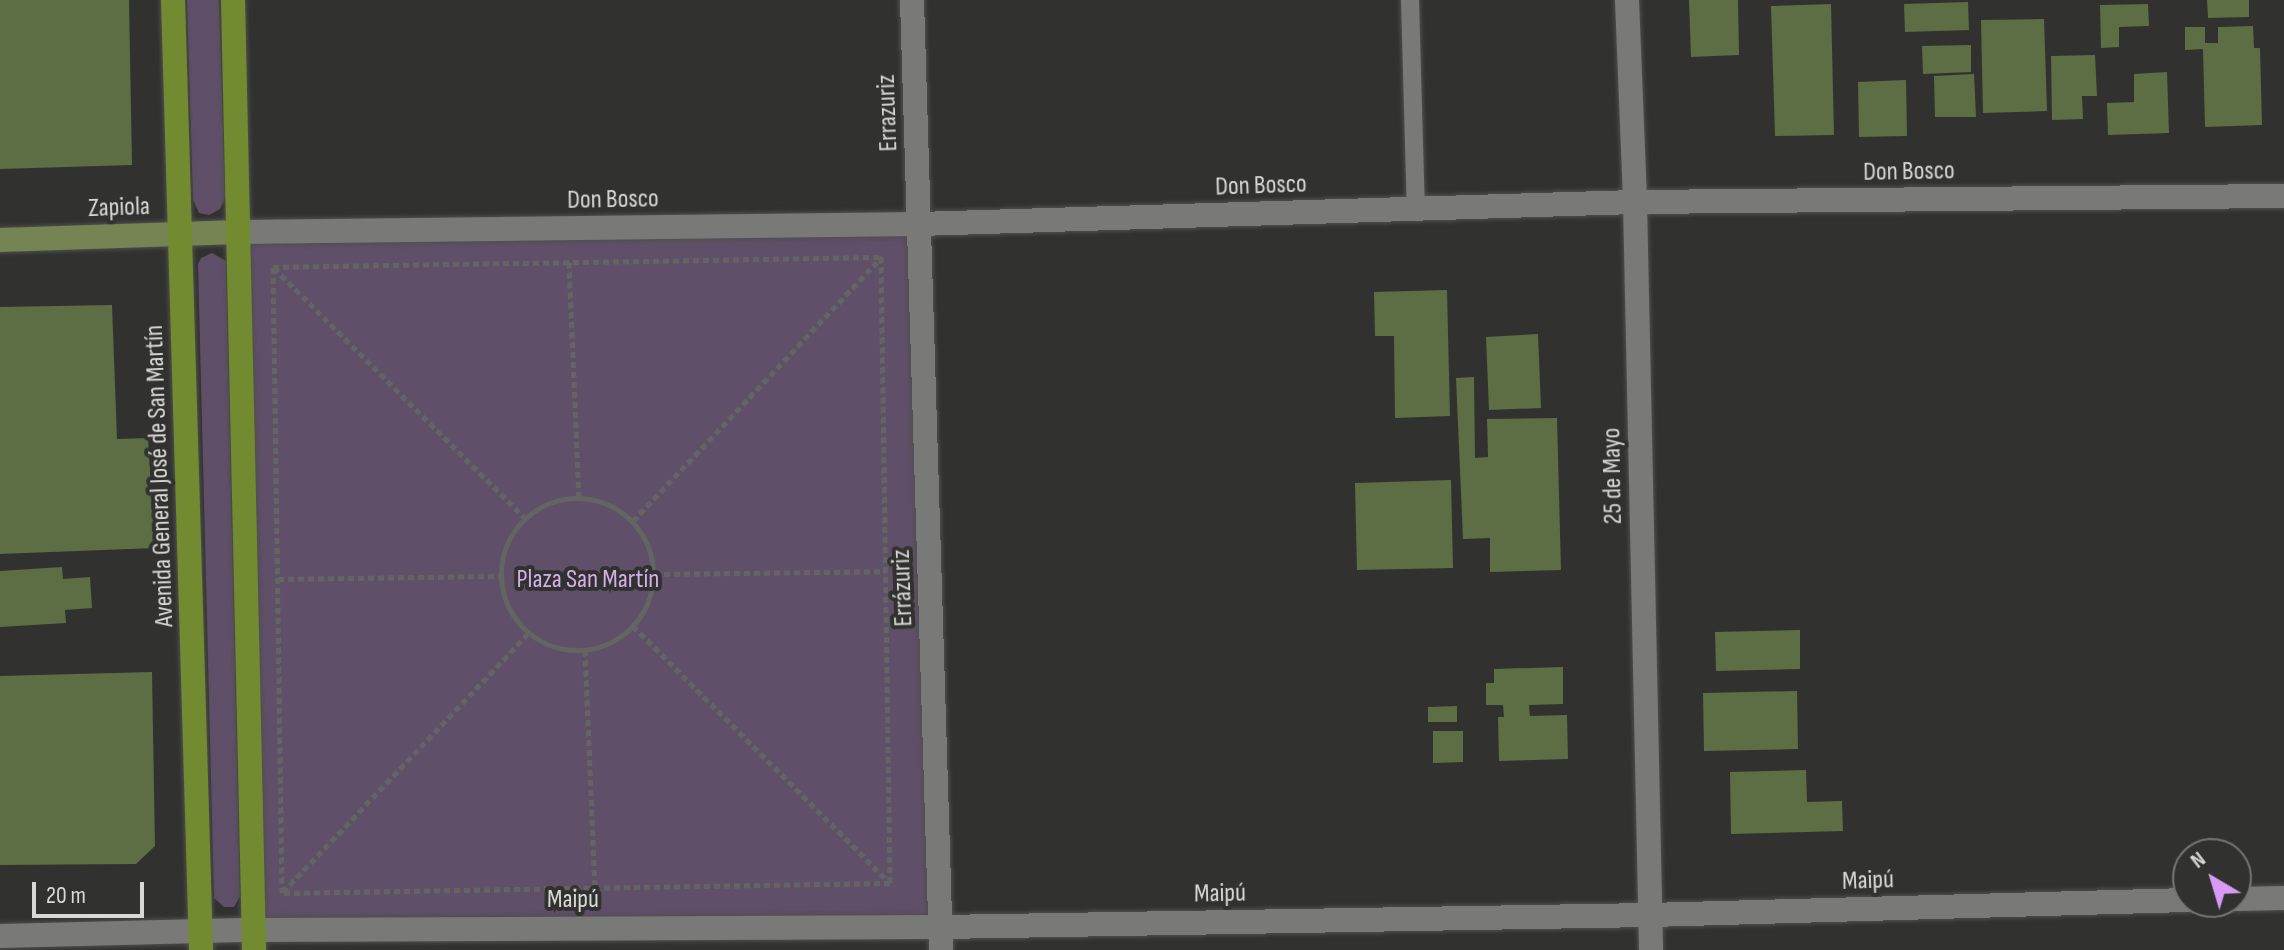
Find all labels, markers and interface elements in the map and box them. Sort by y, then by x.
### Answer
street label: Errazuriz [871,74,905,152]
street label: Don Bosco [1863,156,1955,188]
street label: Don Bosco [1215,169,1307,203]
street label: Don Bosco [567,184,659,216]
street label: Zapiola [88,191,150,225]
street label: Avenida General José de San Martín [139,324,181,628]
street label: 25 de Mayo [1597,427,1629,525]
street label: Errázuriz [886,549,920,627]
park label: Plaza San Martín [517,564,659,596]
north arrow [2172,838,2252,918]
text: N [2185,846,2211,875]
street label: Maipú [1842,865,1894,897]
scale bar [36,866,148,916]
street label: Maipú [1194,878,1246,910]
text: 20 m [46,881,86,910]
street label: Maipú [547,884,599,916]

